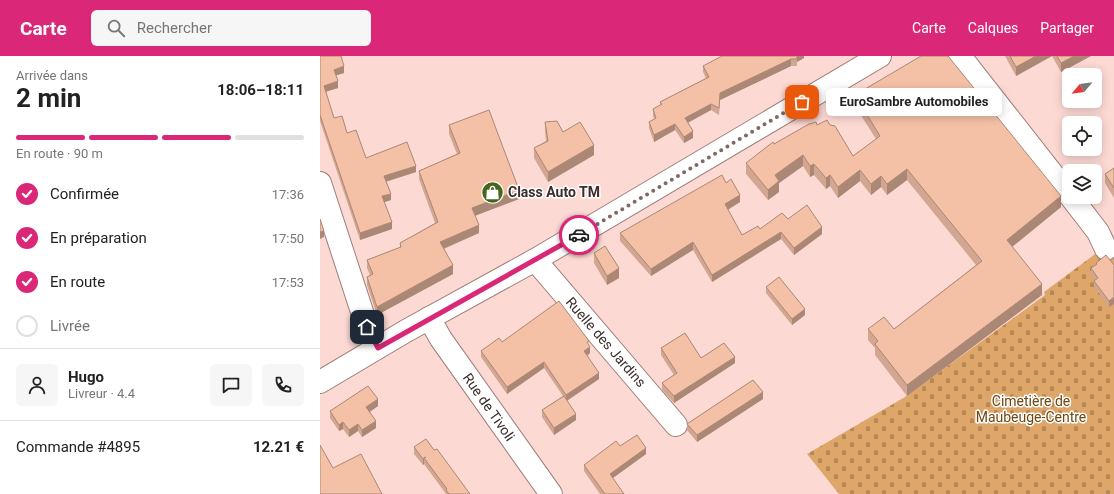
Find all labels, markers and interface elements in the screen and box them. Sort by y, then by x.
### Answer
search box [91,10,371,46]
text: Carte [20,17,67,40]
icon: search [105,17,127,39]
text: Rechercher [137,19,212,37]
text: Carte [912,20,946,36]
text: Calques [968,20,1018,36]
text: Partager [1040,20,1094,36]
text: Arrivée dans [16,68,88,83]
north arrow [1062,68,1102,108]
map controls [1062,68,1102,204]
text: 18:06–18:11 [217,81,304,99]
text: 2 min [16,83,81,113]
pin [785,85,819,119]
callout: EuroSambre Automobiles [826,88,1002,116]
icon: bag [791,91,813,113]
text: EuroSambre Automobiles [840,94,988,109]
button: locate [1062,116,1102,156]
text: En route · 90 m [16,146,103,161]
button: layers [1062,164,1102,204]
shop icon: Class Auto TM [480,179,506,205]
icon: check [16,183,38,205]
place label: Class Auto TM [508,184,600,200]
text: Confirmée [50,185,119,203]
text: 17:36 [272,187,304,202]
courier [559,215,599,255]
icon: car [568,224,590,246]
icon: check [16,227,38,249]
text: En préparation [50,229,147,247]
text: 17:50 [272,231,304,246]
icon: check [16,271,38,293]
text: En route [50,273,105,291]
text: 17:53 [272,275,304,290]
street label: Ruelle des Jardins [563,294,649,390]
pin [350,310,384,344]
icon: home [356,316,378,338]
text: Livrée [50,317,90,335]
button: person [16,364,58,406]
button: chat [210,364,252,406]
button: phone [262,364,304,406]
text: Hugo [68,368,104,386]
street label: Rue de Tivoli [460,370,518,444]
text: Livreur · 4.4 [68,386,135,401]
park label: Cimetière de Maubeuge-Centre [976,393,1086,425]
text: Commande #4895 [16,438,140,456]
text: 12.21 € [253,438,304,456]

